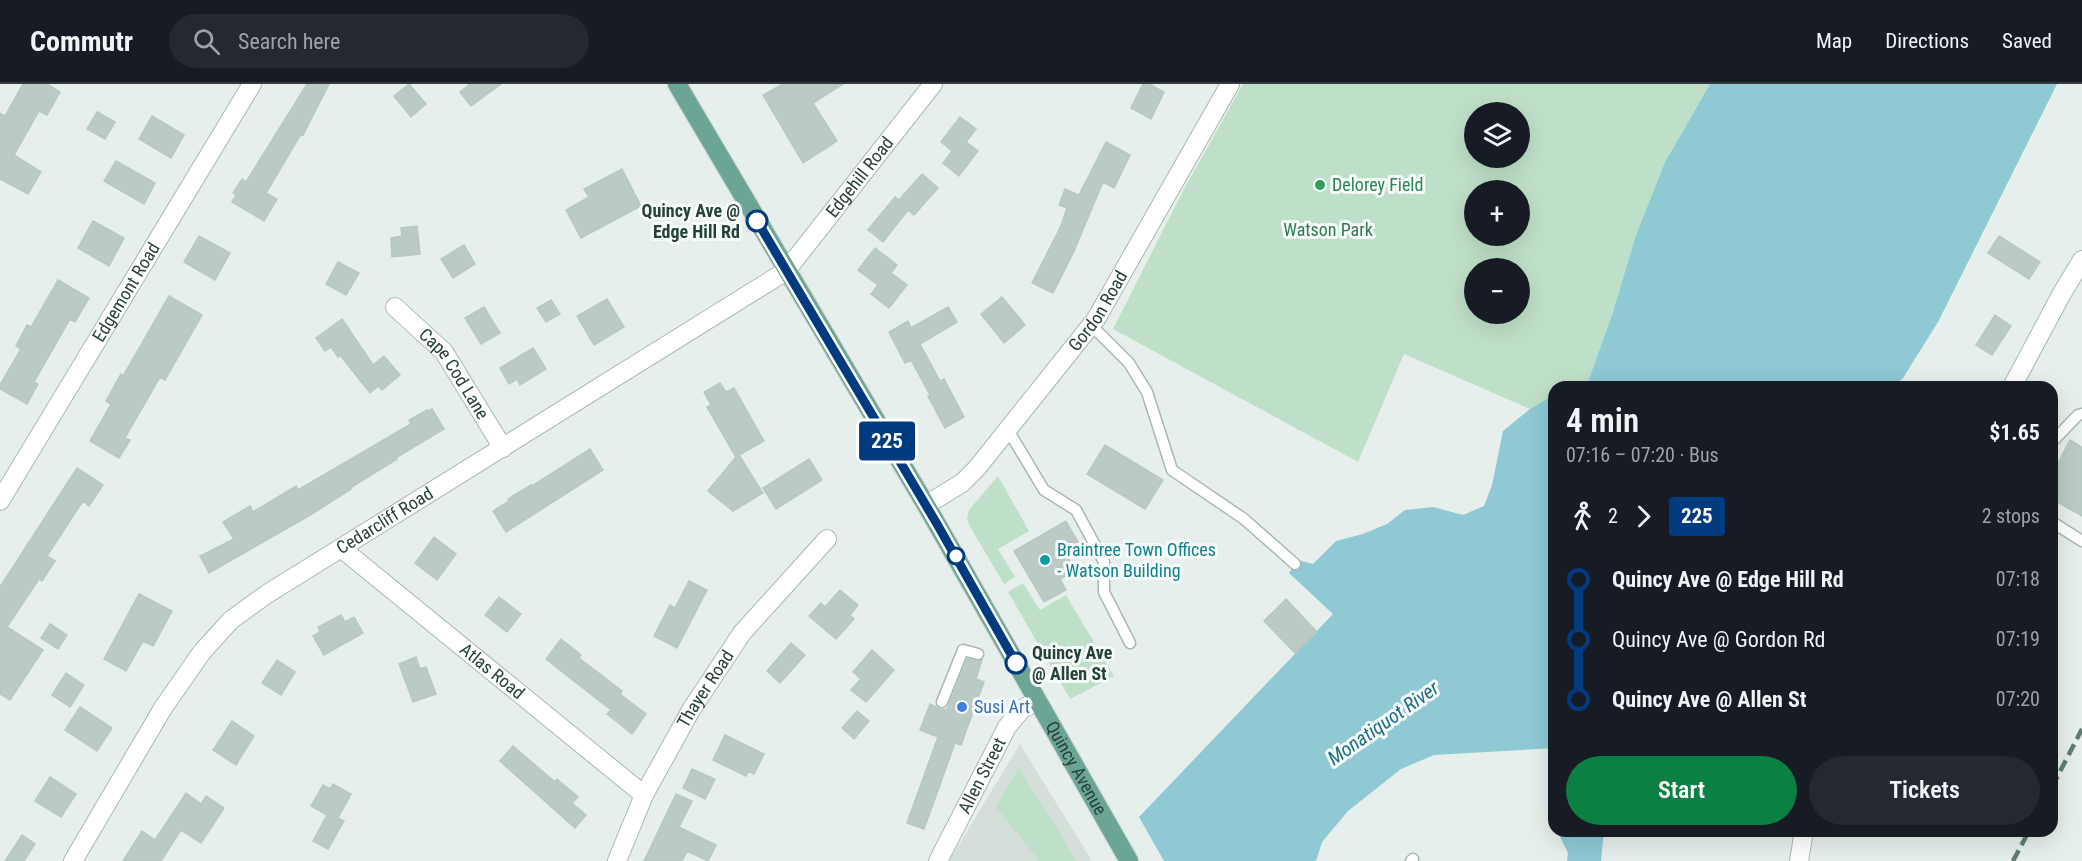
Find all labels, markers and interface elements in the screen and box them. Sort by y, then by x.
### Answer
search box [169,14,589,68]
text: Commutr [30,25,133,58]
icon: search [190,25,223,58]
text: Search here [238,29,340,54]
text: Map [1816,29,1852,53]
text: Directions [1885,29,1969,53]
text: Saved [2002,29,2052,53]
map controls [1464,102,1530,324]
button: layers [1464,102,1530,168]
street label: Edgehill Road [821,132,897,221]
place label: Delorey Field [1332,174,1423,195]
marker: Delorey Field [1313,178,1327,192]
button: + [1464,180,1530,246]
place label: Quincy Ave @ Edge Hill Rd [642,200,740,242]
marker: Quincy Ave @ Edge Hill Rd [746,210,768,232]
park label: Watson Park [1283,219,1373,240]
street label: Edgemont Road [88,239,164,345]
button: − [1464,258,1530,324]
street label: Gordon Road [1064,267,1131,355]
street label: Cape Cod Lane [415,324,494,423]
text: 4 min [1566,401,1639,440]
text: $1.65 [1989,420,2040,445]
line badge: 225 [852,422,922,460]
text: 225 [871,429,903,453]
text: 07:16 – 07:20 · Bus [1566,443,1719,467]
street label: Cedarcliff Road [332,482,437,558]
icon: walk [1566,500,1599,533]
icon: forward [1627,500,1660,533]
text: 2 [1608,504,1618,528]
text: 225 [1681,504,1713,528]
text: 2 stops [1982,504,2040,528]
place label: Braintree Town Offices - Watson Building [1057,539,1216,581]
unlabelled marker [947,547,965,565]
marker: Braintree Town Offices - Watson Building [1038,553,1052,567]
text: Quincy Ave @ Edge Hill Rd [1612,567,1844,592]
text: 07:18 [1996,567,2040,591]
text: Quincy Ave @ Gordon Rd [1612,627,1825,652]
text: 07:19 [1996,627,2040,651]
street label: Atlas Road [456,638,529,703]
place label: Quincy Ave @ Allen St [1032,642,1113,684]
street label: Thayer Road [672,646,738,731]
marker: Quincy Ave @ Allen St [1005,652,1027,674]
water label: Monatiquot River [1323,675,1444,770]
text: Quincy Ave @ Allen St [1612,687,1807,712]
text: 07:20 [1996,687,2040,711]
place label: Susi Art [974,696,1030,717]
marker: Susi Art [955,700,969,714]
street label: Quincy Avenue [1042,717,1111,818]
street label: Allen Street [953,734,1010,817]
button: Start [1566,756,1797,825]
button: Tickets [1809,756,2040,825]

